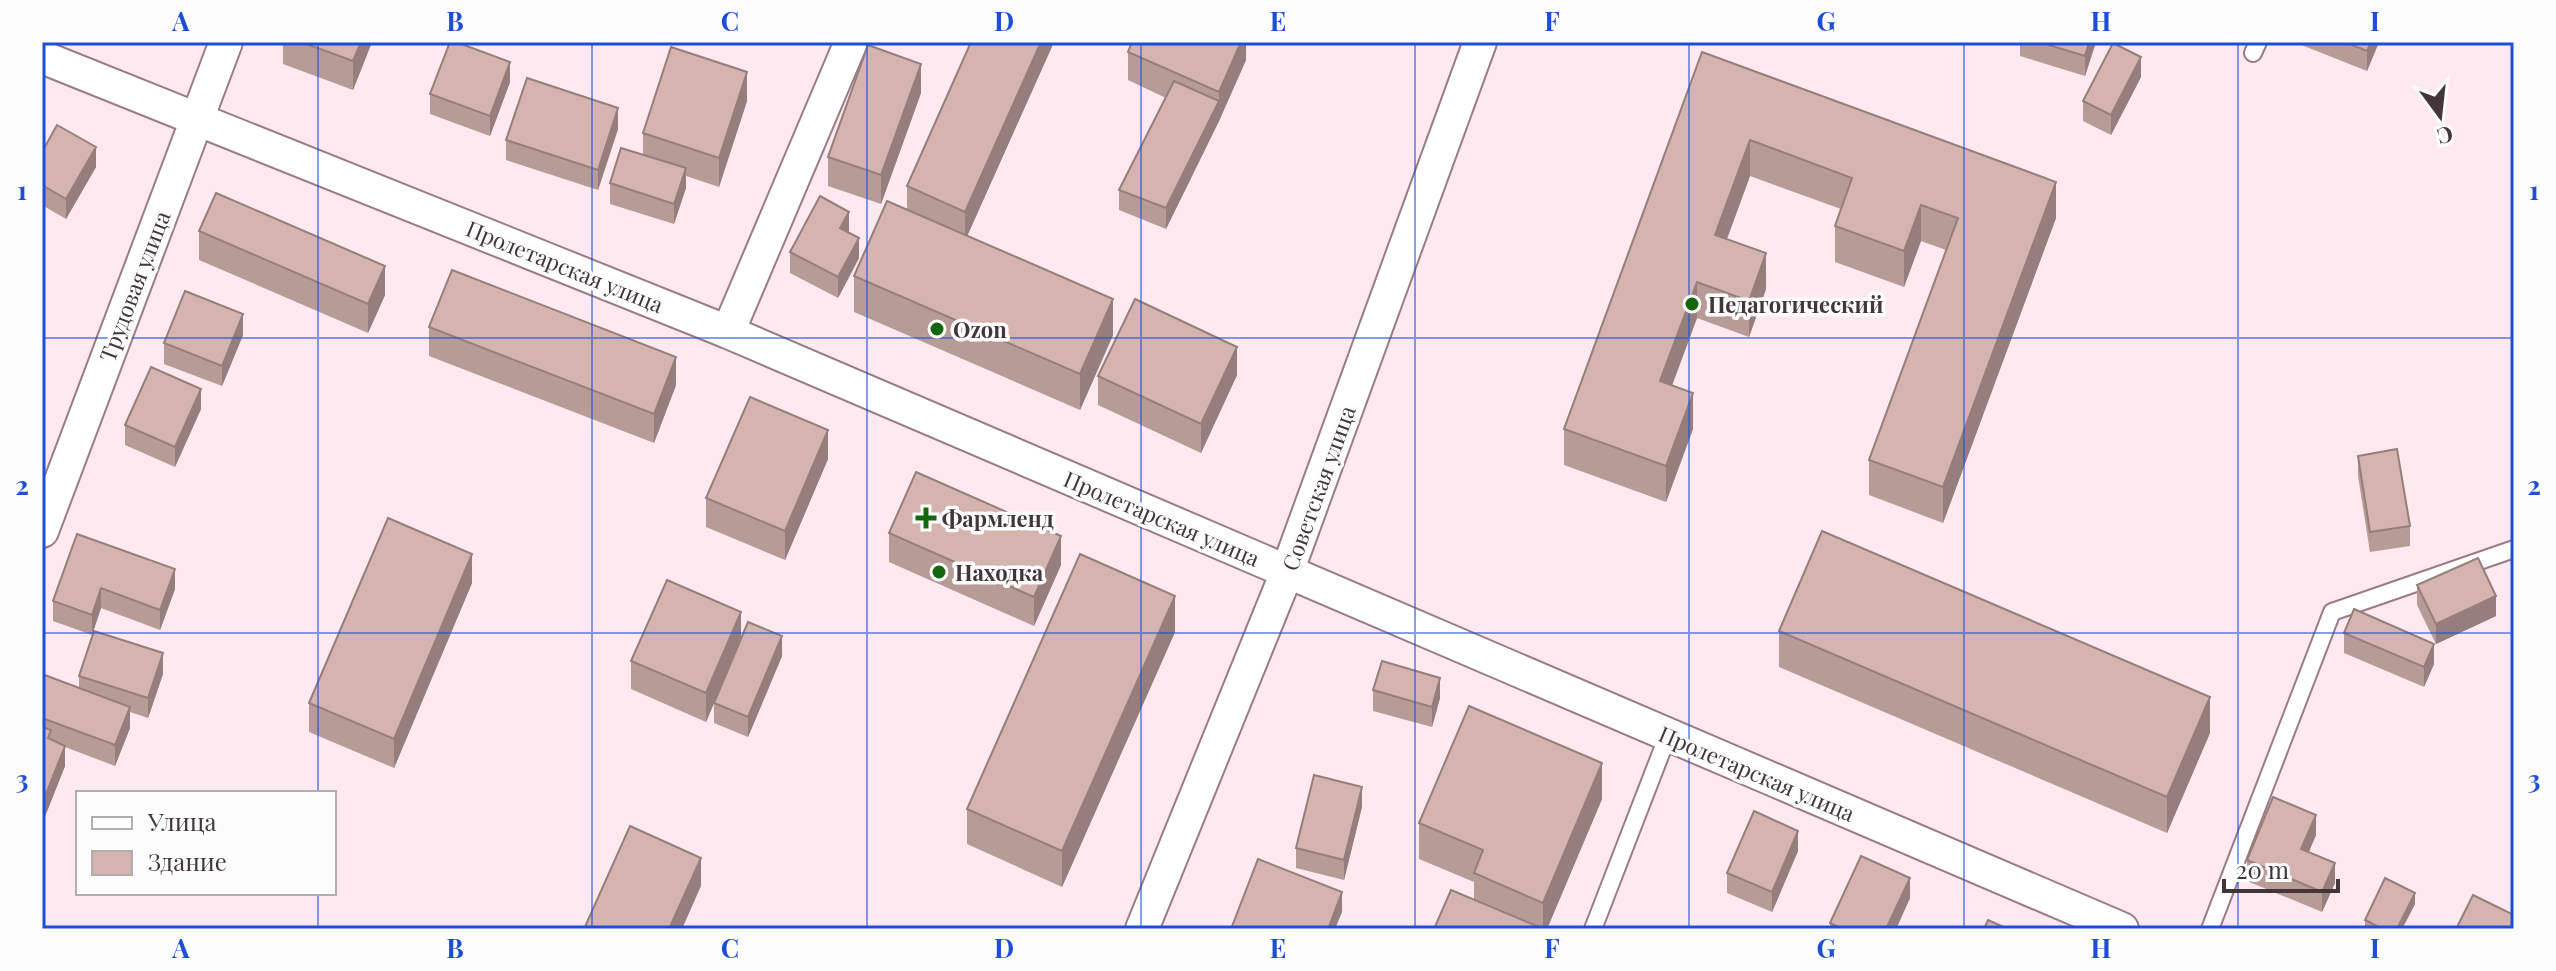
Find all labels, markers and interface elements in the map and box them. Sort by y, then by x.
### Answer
text: A [171,3,190,38]
text: B [446,3,464,38]
text: C [721,3,739,38]
text: D [994,3,1014,38]
text: E [1270,3,1286,38]
text: F [1544,3,1560,38]
text: G [1816,3,1836,38]
text: H [2091,3,2111,38]
text: I [2370,3,2380,38]
north arrow [2400,76,2480,156]
text: С [2434,120,2457,153]
text: 1 [17,172,27,207]
text: 1 [2529,172,2539,207]
street label: Трудовая улица [92,206,177,366]
street label: Пролетарская улица [462,213,668,319]
place label: Педагогический [1708,289,1883,319]
marker: Педагогический [1683,295,1701,313]
place label: Ozon [953,314,1007,344]
marker: Ozon [928,320,946,338]
street label: Советская улица [1274,401,1362,575]
street label: Пролетарская улица [1059,463,1265,573]
text: 2 [15,467,29,502]
text: 2 [2527,467,2541,502]
place label: Фармленд [942,503,1054,533]
marker: Фармленд [917,509,935,527]
place label: Находка [955,557,1044,587]
marker: Находка [930,563,948,581]
street label: Пролетарская улица [1654,718,1860,828]
text: 3 [16,761,28,796]
text: 3 [2528,761,2540,796]
legend [76,791,336,895]
text: Улица [147,805,217,837]
scale bar [2224,843,2338,893]
text: Здание [148,845,227,877]
text: 20 m [2236,853,2289,885]
text: A [171,930,190,965]
text: B [446,930,464,965]
text: C [721,930,739,965]
text: D [994,930,1014,965]
text: E [1270,930,1286,965]
text: F [1544,930,1560,965]
text: G [1816,930,1836,965]
text: H [2091,930,2111,965]
text: I [2370,930,2380,965]

